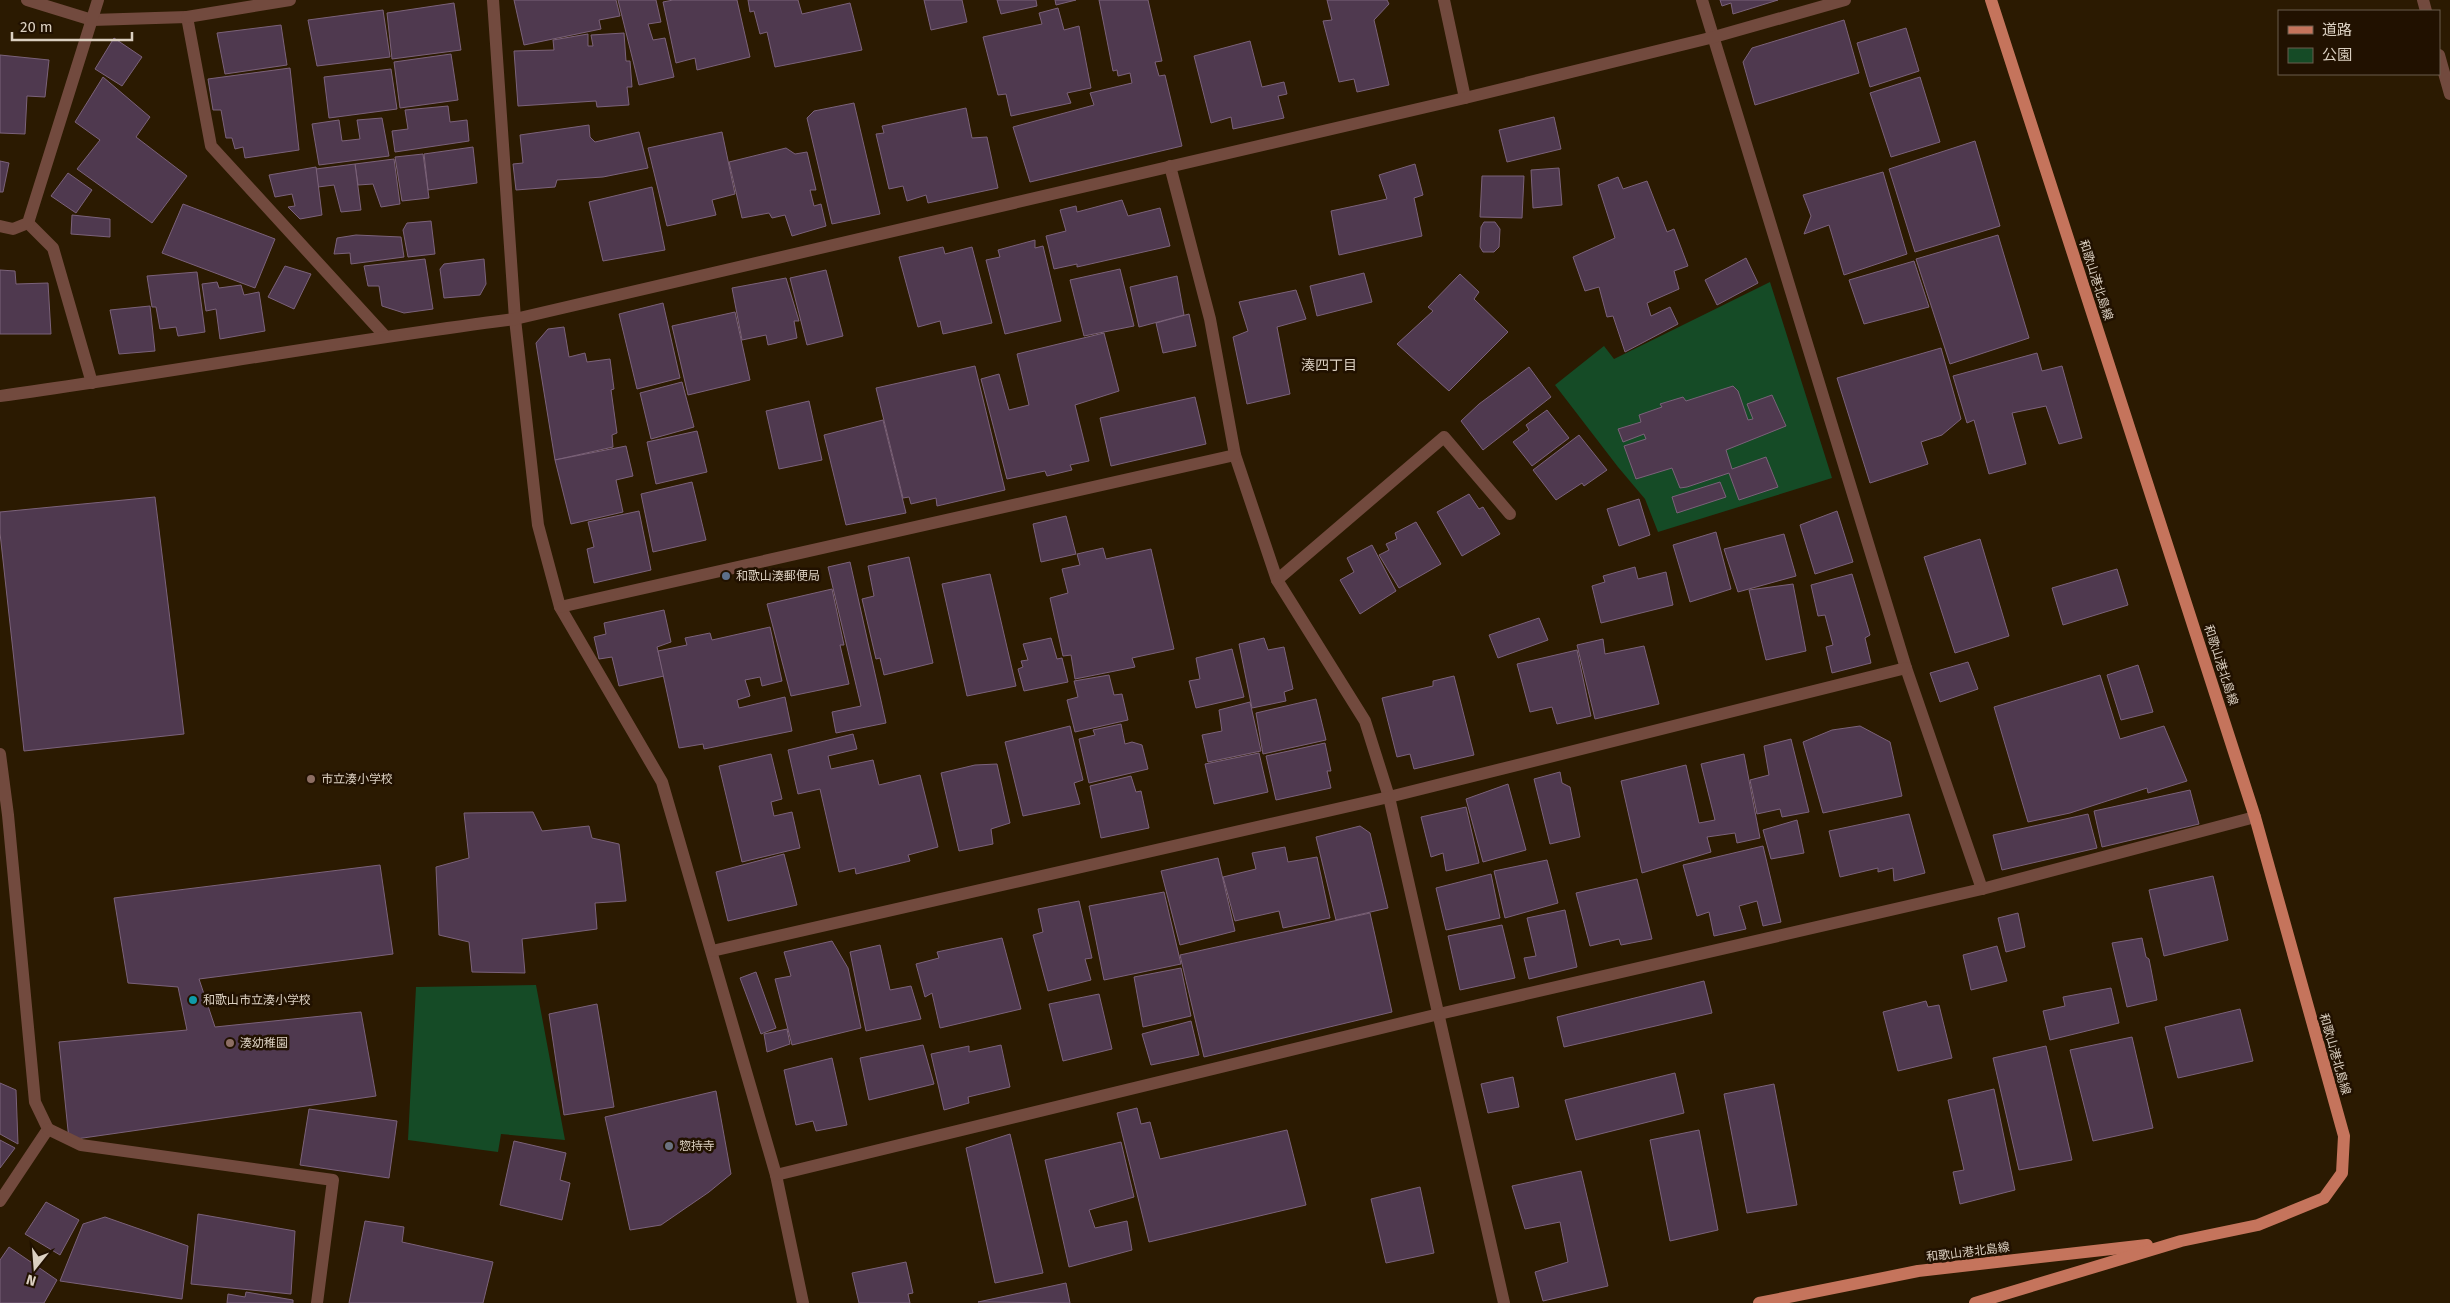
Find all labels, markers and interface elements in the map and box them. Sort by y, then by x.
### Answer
scale bar [12,10,132,42]
legend [2278,10,2440,75]
text: 20 m [20,18,53,36]
text: 道路 [2322,21,2352,39]
text: 公園 [2322,46,2352,64]
street label: 和歌山港北島線 [2076,238,2116,322]
district label: 湊四丁目 [1301,357,1357,374]
place label: 和歌山湊郵便局 [736,569,820,583]
marker: 和歌山湊郵便局 [720,570,732,582]
street label: 和歌山港北島線 [2201,623,2241,707]
place label: 市立湊小学校 [321,772,393,786]
marker: 市立湊小学校 [305,773,317,785]
place label: 和歌山市立湊小学校 [203,993,311,1007]
marker: 和歌山市立湊小学校 [187,994,199,1006]
street label: 和歌山港北島線 [2317,1012,2353,1096]
place label: 湊幼稚園 [240,1036,288,1050]
marker: 湊幼稚園 [224,1037,236,1049]
place label: 惣持寺 [679,1139,715,1153]
marker: 惣持寺 [663,1140,675,1152]
street label: 和歌山港北島線 [1925,1240,2011,1264]
north arrow [10,1243,60,1293]
text: N [24,1270,38,1289]

